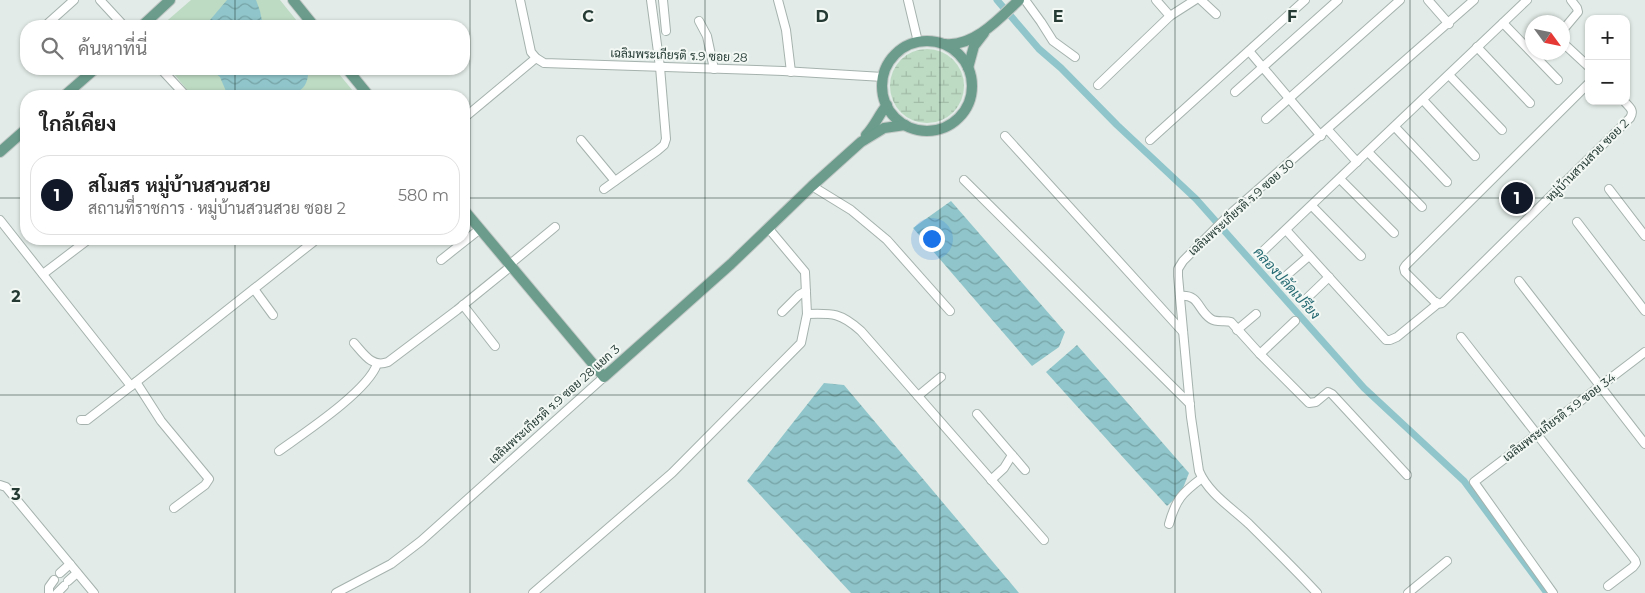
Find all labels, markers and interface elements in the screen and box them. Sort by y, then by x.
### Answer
text: C [582,7,594,26]
text: D [815,7,829,26]
text: E [1053,7,1063,26]
text: F [1287,7,1297,26]
north arrow [1525,15,1570,60]
map controls [1585,15,1630,105]
button: + [1585,15,1630,60]
search box [20,20,470,75]
icon: search [38,34,66,62]
text: ค้นหาที่นี่ [78,37,147,60]
street label: เฉลิมพระเกียรติ ร.9 ซอย 28 [610,45,748,65]
button: − [1585,60,1630,105]
text: ใกล้เคียง [40,111,116,136]
street label: หมู่บ้านสวนสวย ซอย 2 [1542,115,1632,205]
street label: เฉลิมพระเกียรติ ร.9 ซอย 30 [1185,155,1297,259]
text: สโมสร หมู่บ้านสวนสวย [88,174,271,197]
pin: 1 [1501,179,1533,217]
text: 1 [54,186,60,205]
text: 580 m [398,186,449,205]
text: สถานที่ราชการ · หมู่บ้านสวนสวย ซอย 2 [88,199,346,218]
your location [919,226,945,252]
water label: คลองปลัดเปรียง [1250,243,1324,323]
text: 2 [11,287,21,306]
street label: เฉลิมพระเกียรติ ร.9 ซอย 28 แยก 3 [485,341,623,467]
street label: เฉลิมพระเกียรติ ร.9 ซอย 34 [1500,370,1618,464]
text: 3 [10,485,21,504]

